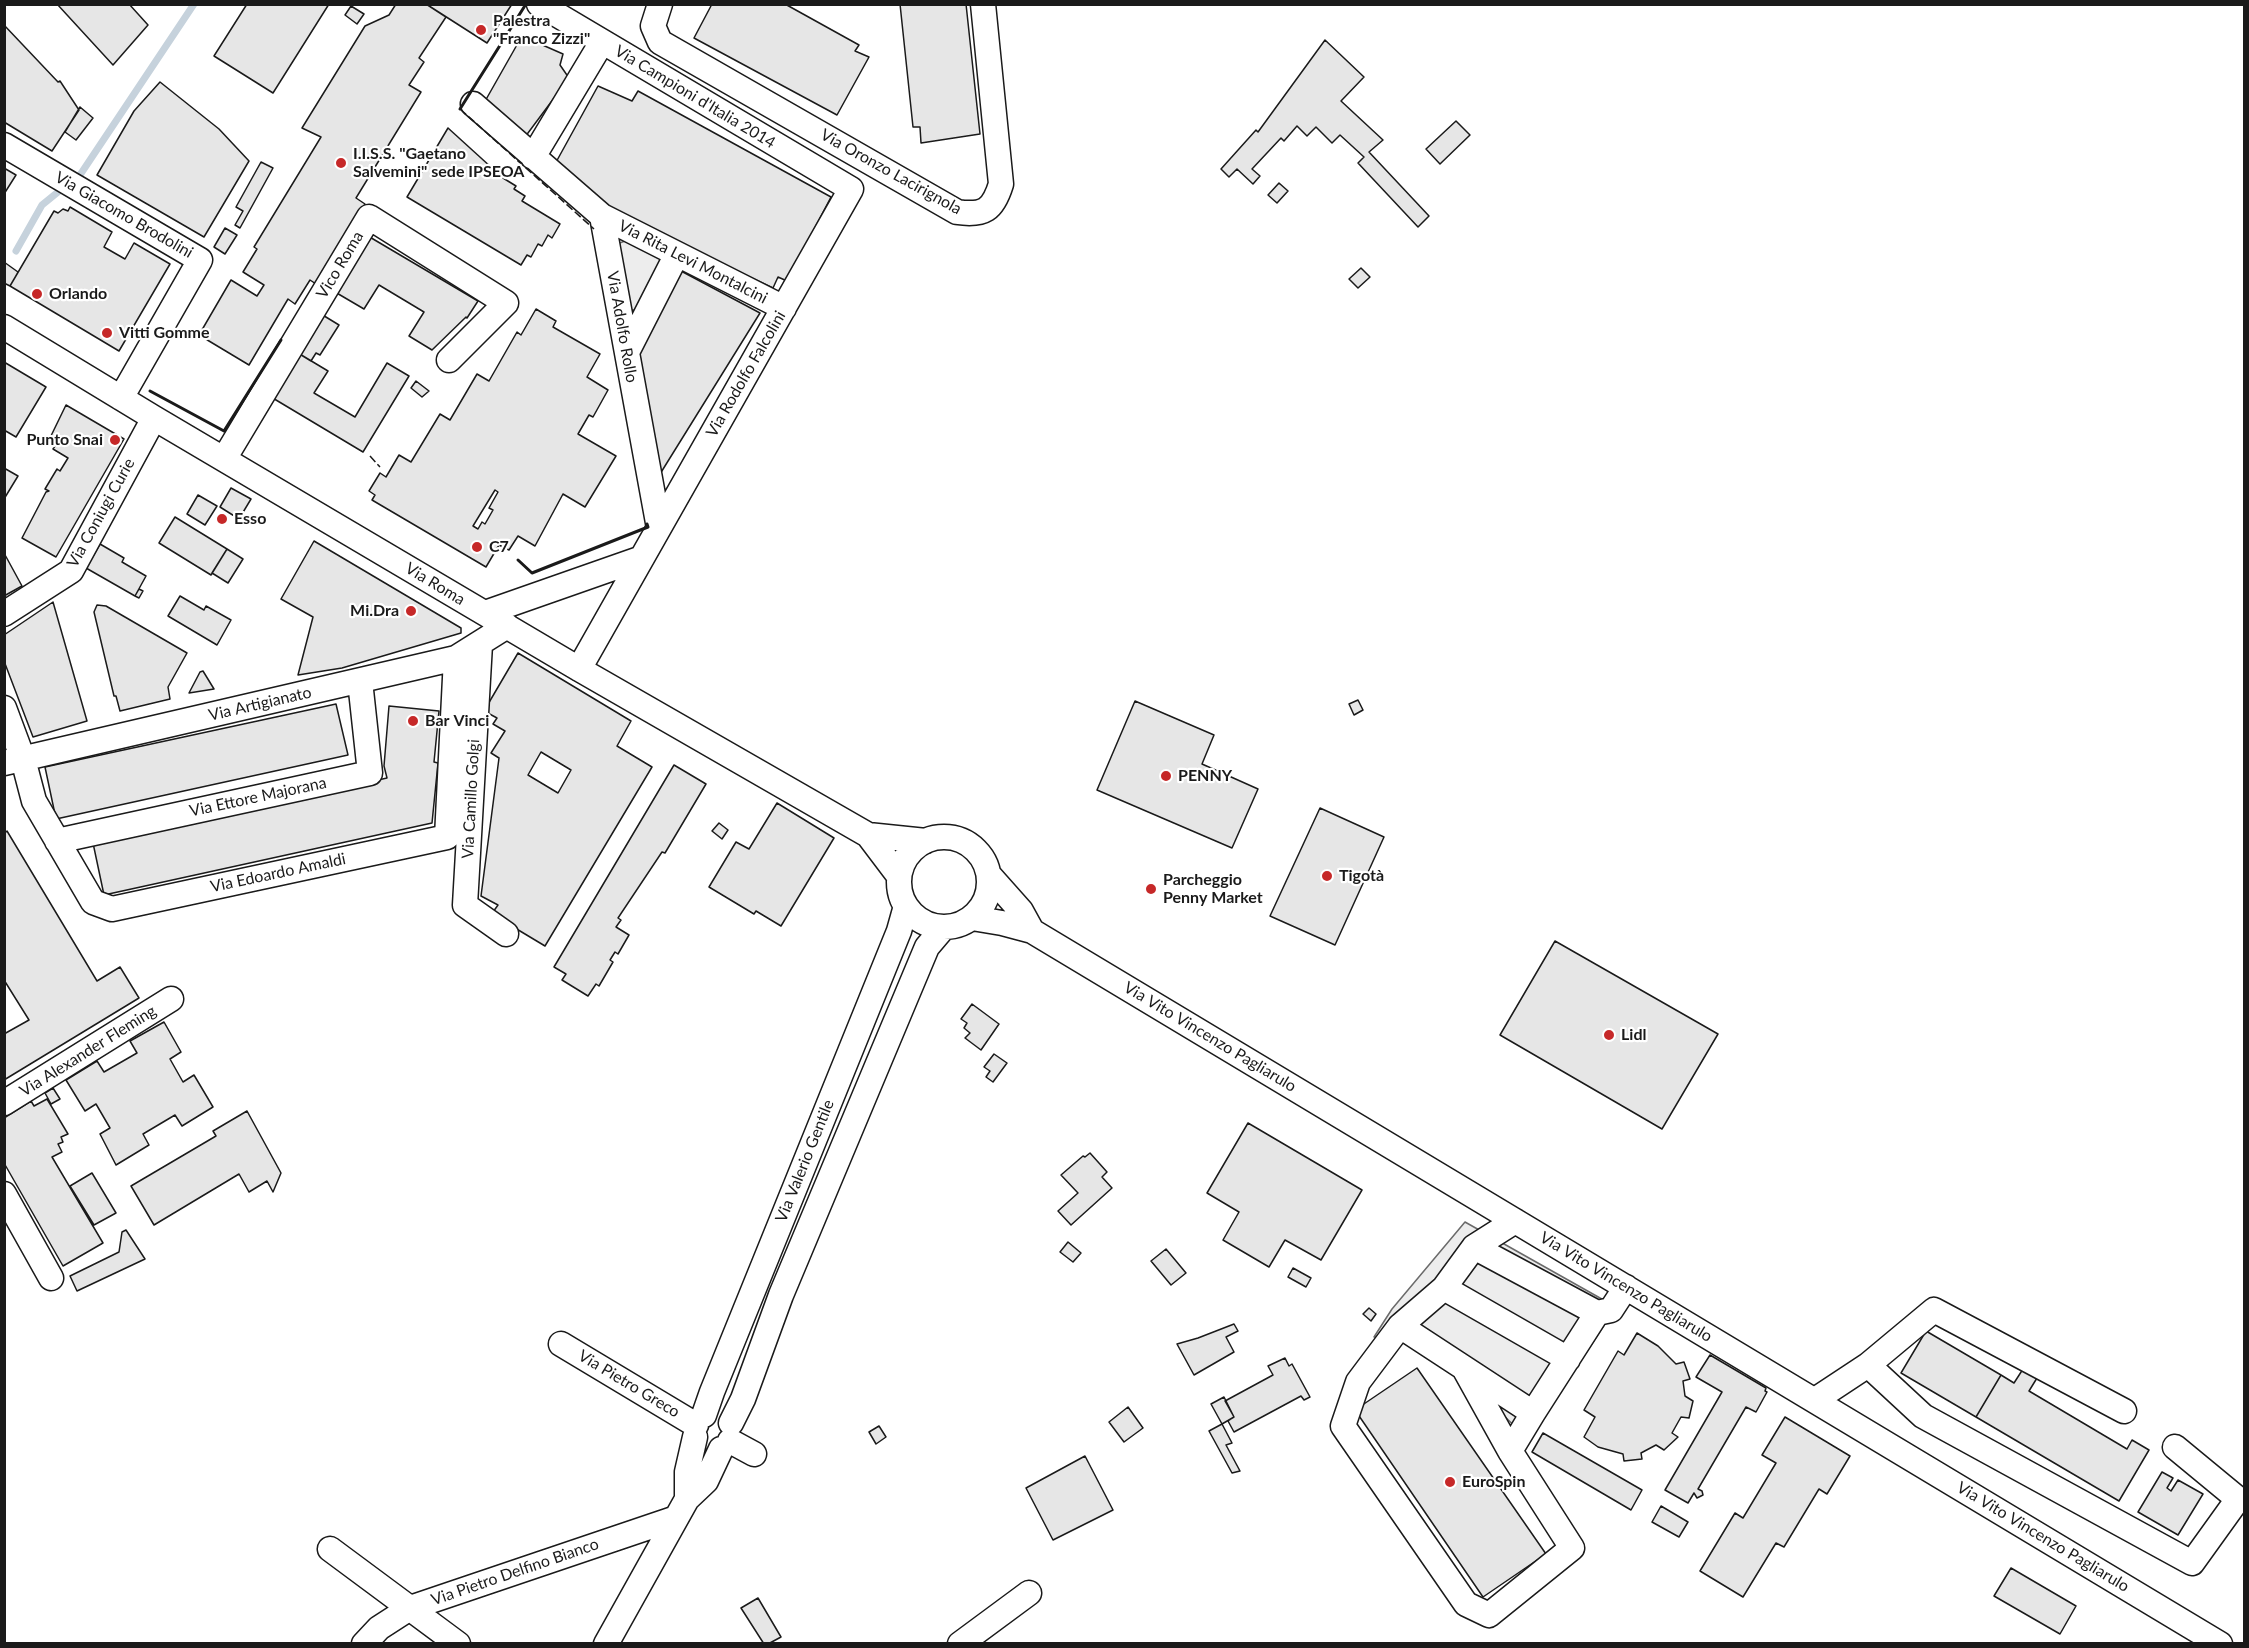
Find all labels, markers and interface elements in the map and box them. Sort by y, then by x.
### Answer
place label: Palestra "Franco Zizzi" [493,11,590,49]
marker: Palestra "Franco Zizzi" [474,23,488,37]
street label: Via Campioni d'Italia 2014 [611,41,779,153]
street label: Via Oronzo Lacirignola [817,125,965,219]
place label: I.I.S.S. "Gaetano Salvemini" sede IPSEOA [353,144,524,182]
marker: I.I.S.S. "Gaetano Salvemini" sede IPSEOA [334,156,348,170]
street label: Via Giacomo Brodolini [52,168,196,262]
street label: Via Rita Levi Montalcini [615,216,771,308]
street label: Vico Roma [312,228,368,302]
street label: Via Adolfo Rollo [603,270,641,384]
place label: Orlando [49,284,107,304]
marker: Orlando [30,287,44,301]
street label: Via Rodolfo Falcolini [702,308,790,440]
place label: Vitti Gomme [119,323,210,343]
marker: Vitti Gomme [100,326,114,340]
place label: Punto Snai [26,430,103,450]
marker: Punto Snai [108,433,122,447]
street label: Via Coniugi Curie [63,455,139,571]
place label: Esso [234,509,266,529]
marker: Esso [215,512,229,526]
place label: C7 [489,537,509,557]
marker: C7 [470,540,484,554]
street label: Via Roma [402,559,468,609]
place label: Mi.Dra [350,601,399,621]
marker: Mi.Dra [404,604,418,618]
street label: Via Artigianato [207,683,313,725]
place label: Bar Vinci [425,711,489,731]
marker: Bar Vinci [406,714,420,728]
street label: Via Camillo Golgi [458,739,484,859]
place label: PENNY [1178,766,1232,786]
marker: PENNY [1159,769,1173,783]
street label: Via Ettore Majorana [188,773,328,821]
street label: Via Edoardo Amaldi [209,849,347,897]
place label: Tigotà [1339,866,1384,886]
marker: Tigotà [1320,869,1334,883]
place label: Parcheggio Penny Market [1163,870,1263,908]
marker: Parcheggio Penny Market [1144,882,1158,896]
street label: Via Vito Vincenzo Pagliarulo [1120,978,1300,1096]
street label: Via Alexander Fleming [16,1001,160,1101]
place label: Lidl [1621,1025,1646,1045]
marker: Lidl [1602,1028,1616,1042]
street label: Via Valerio Gentile [772,1097,838,1225]
street label: Via Vito Vincenzo Pagliarulo [1536,1228,1716,1346]
street label: Via Pietro Greco [575,1346,683,1422]
place label: EuroSpin [1462,1472,1525,1492]
marker: EuroSpin [1443,1475,1457,1489]
street label: Via Vito Vincenzo Pagliarulo [1953,1478,2133,1596]
street label: Via Pietro Delfino Bianco [429,1534,601,1610]

